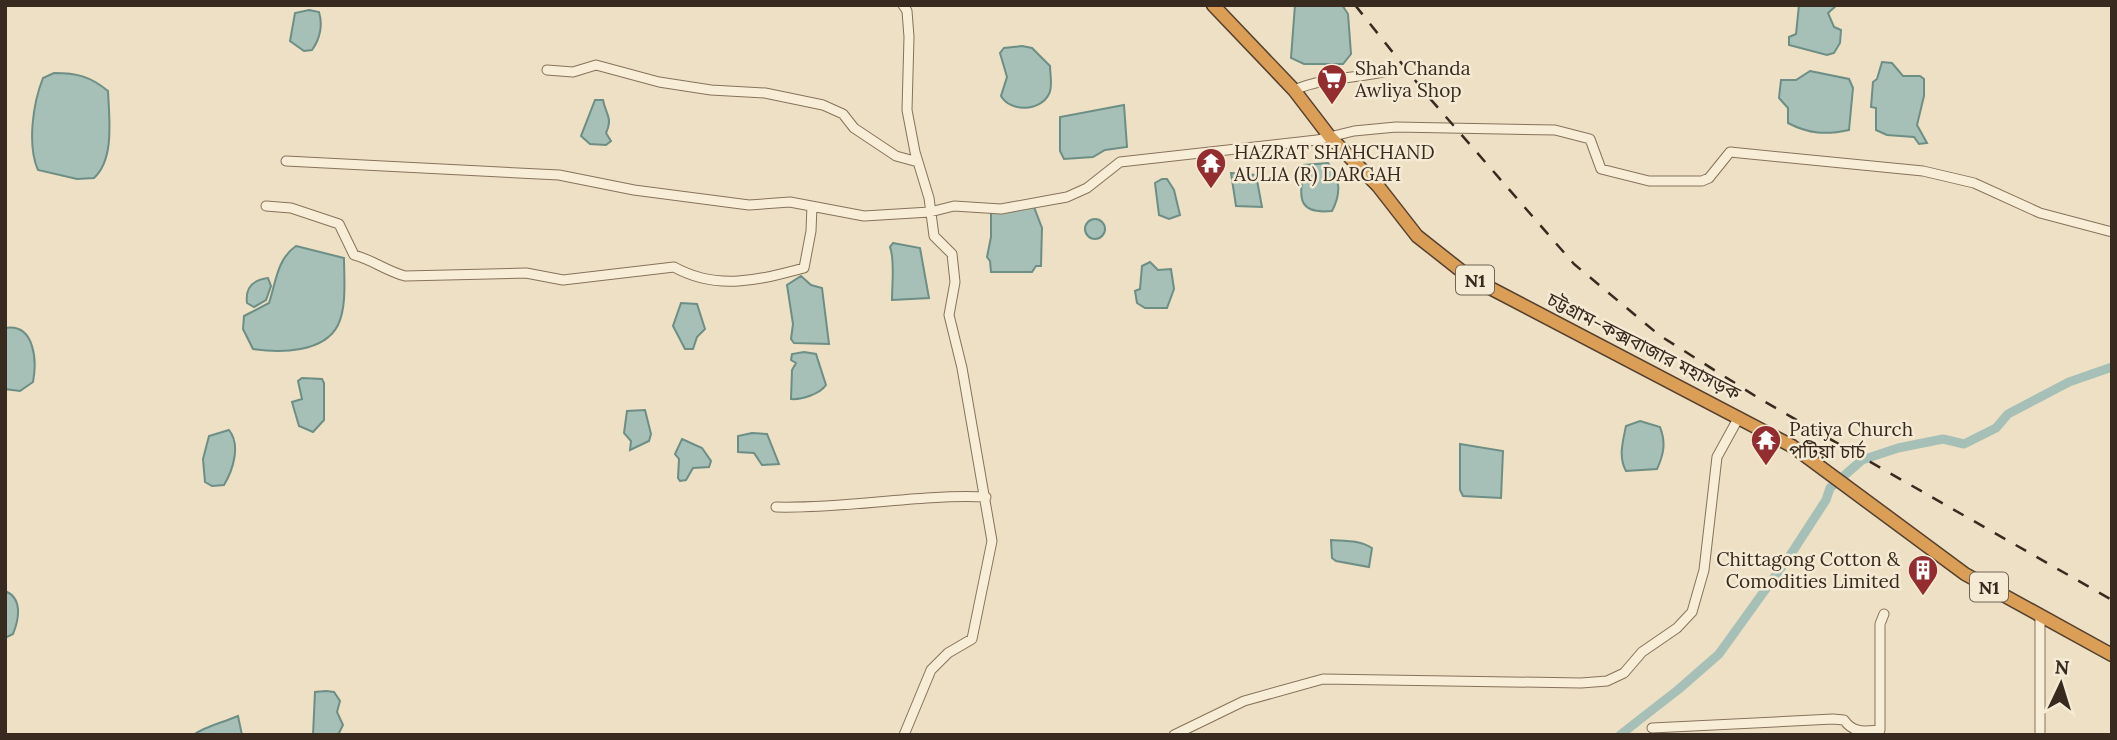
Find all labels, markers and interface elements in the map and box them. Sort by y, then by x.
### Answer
place label: Shah Chanda Awliya Shop [1354,56,1471,102]
supermarket icon: Shah Chanda Awliya Shop [1315,62,1349,106]
place label: HAZRAT SHAHCHAND AULIA (R) DARGAH [1233,140,1435,187]
temple icon: HAZRAT SHAHCHAND AULIA (R) DARGAH [1194,146,1228,190]
road number: N1 [1456,266,1494,294]
street label: চট্টগ্রাম-কক্সবাজার মহাসড়ক [1542,286,1745,406]
place label: Patiya Church পটিয়া চার্চ [1789,417,1913,463]
temple icon: Patiya Church পটিয়া চার্চ [1749,423,1783,467]
place label: Chittagong Cotton & Comodities Limited [1716,547,1901,593]
building icon: Chittagong Cotton & Comodities Limited [1906,553,1940,597]
road number: N1 [1970,572,2008,602]
north arrow [2026,649,2096,719]
text: N [2054,655,2071,680]

